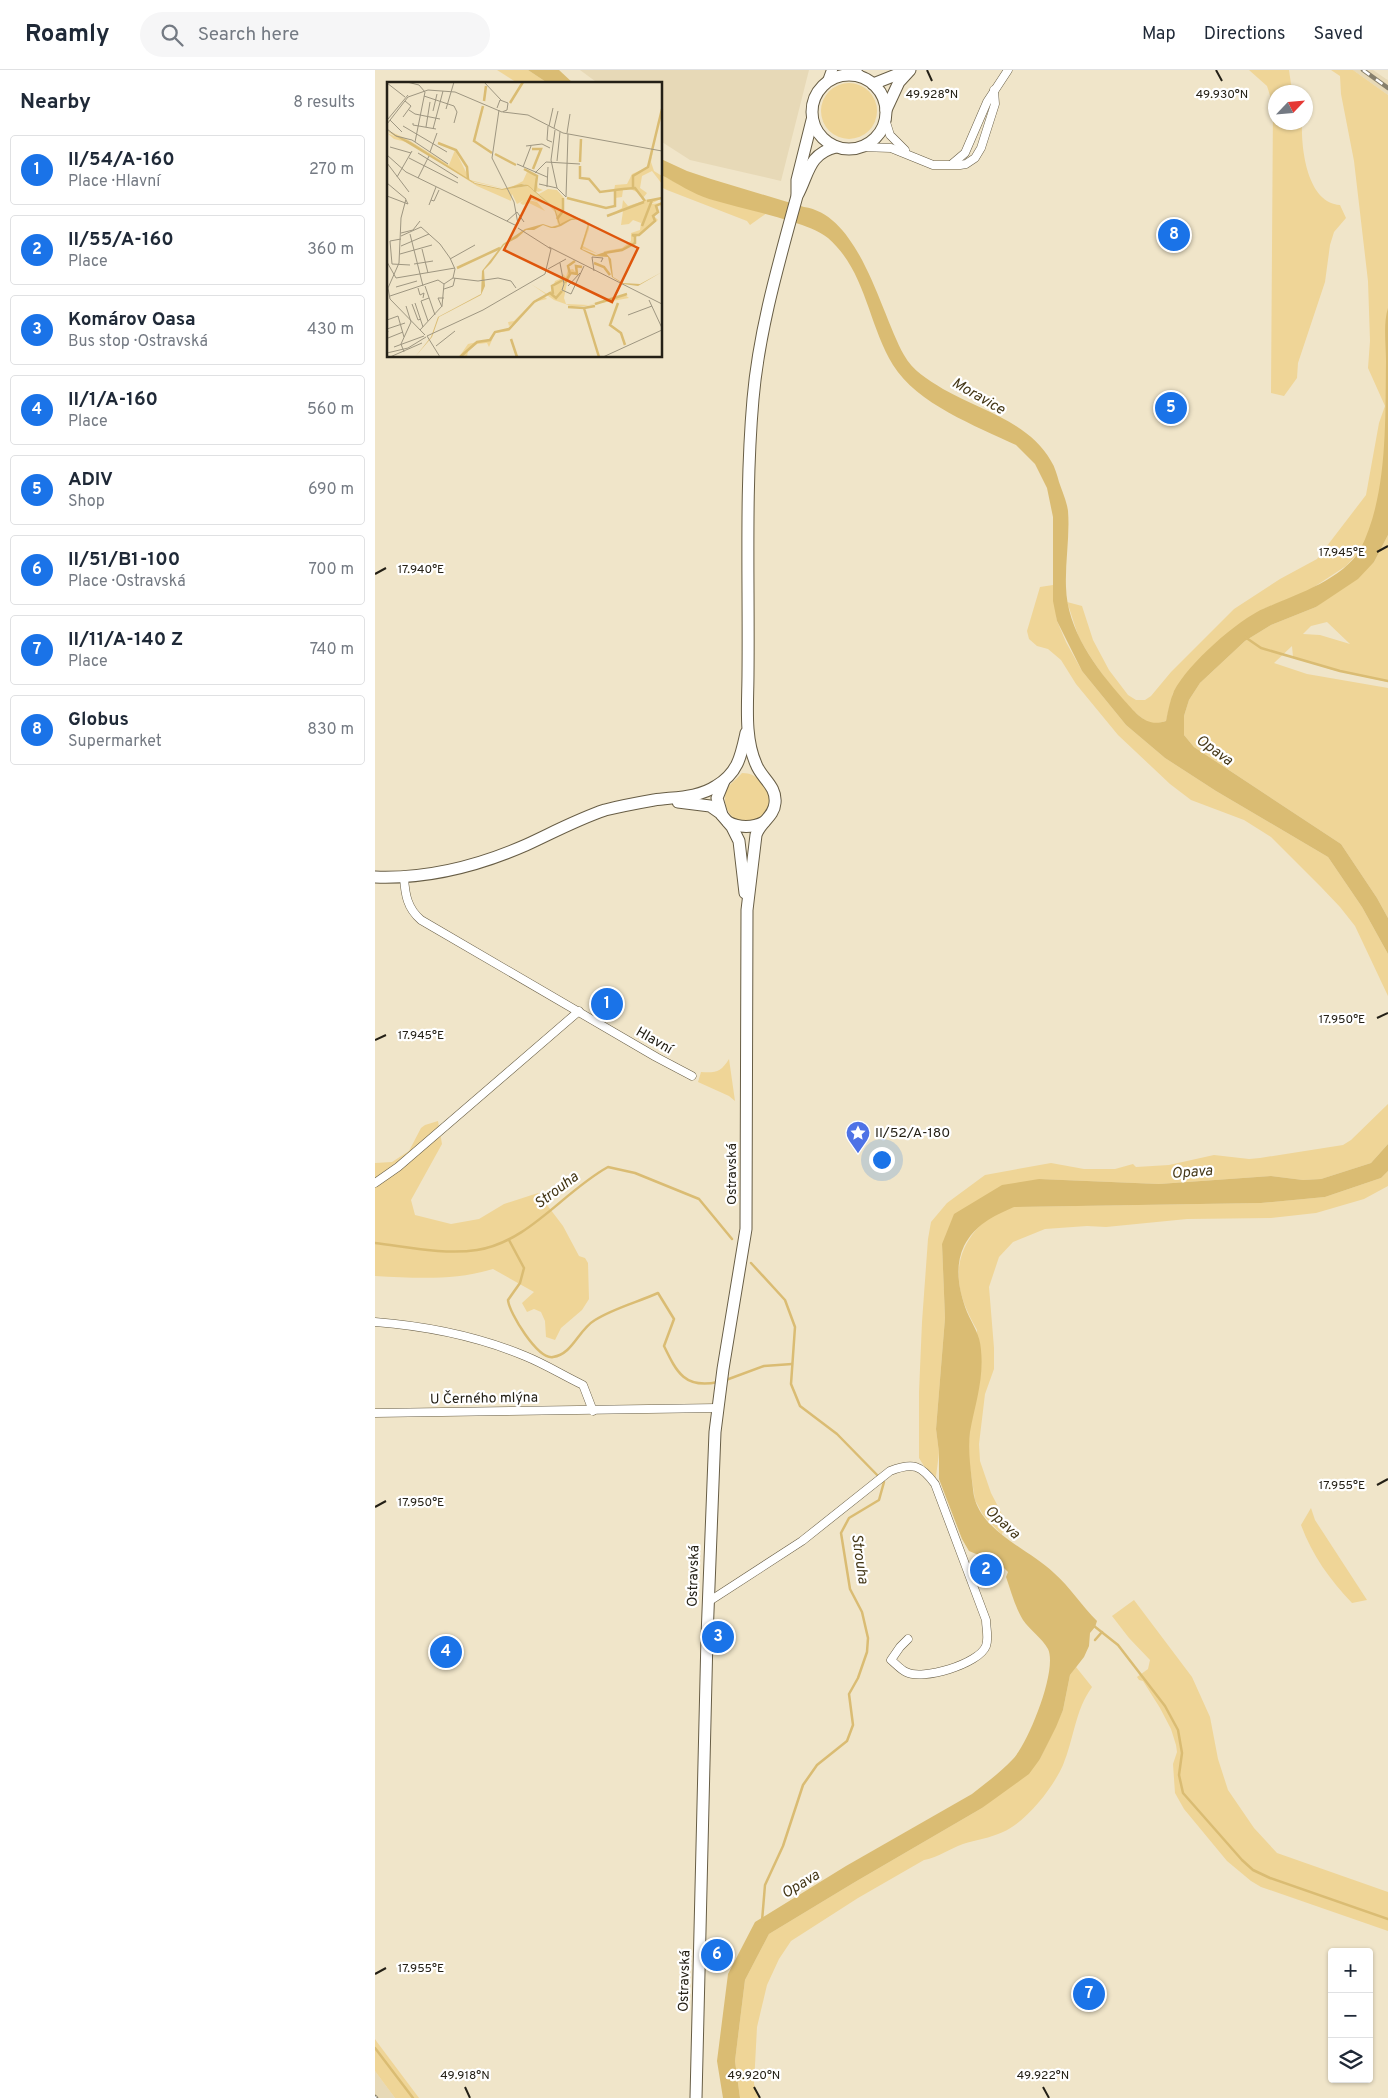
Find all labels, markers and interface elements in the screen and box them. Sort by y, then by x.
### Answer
search box [140,12,490,57]
text: Roamly [25,20,110,50]
icon: search [158,21,186,49]
text: Search here [198,23,299,47]
text: Map [1142,23,1176,46]
text: Directions [1204,23,1286,46]
text: Saved [1314,23,1363,46]
inset map [387,82,663,358]
north arrow [1268,85,1313,130]
text: 49.928°N [906,87,958,103]
text: 49.930°N [1196,87,1248,103]
text: Nearby [20,89,91,116]
text: 8 results [293,93,355,113]
text: II/54/A-160 [68,148,175,172]
text: 1 [34,160,40,180]
text: 270 m [309,160,354,180]
text: Place · Hlavní [68,172,160,192]
pin: 8 [1158,216,1190,254]
text: II/55/A-160 [68,228,174,252]
text: 2 [32,240,42,260]
text: 360 m [307,240,354,260]
text: Place [68,252,108,272]
text: Komárov Oasa [68,308,195,332]
text: 3 [32,320,42,340]
text: 430 m [307,320,354,340]
text: Bus stop · Ostravská [68,332,208,352]
water label: Moravice [948,374,1008,420]
text: II/1/A-160 [68,388,158,412]
pin: 5 [1155,389,1187,427]
text: 4 [32,400,42,420]
text: 560 m [307,400,354,420]
text: Place [68,412,108,432]
text: ADIV [68,468,113,492]
text: 5 [32,480,42,500]
text: 690 m [308,480,354,500]
text: Shop [68,492,105,512]
text: 17.945°E [1319,545,1365,561]
text: II/51/B1-100 [68,548,180,572]
text: 6 [32,560,42,580]
text: 700 m [308,560,354,580]
text: 17.940°E [398,562,444,578]
text: Place · Ostravská [68,572,186,592]
text: II/11/A-140 Z [68,628,183,652]
text: 7 [33,640,41,660]
text: 740 m [310,640,354,660]
text: Place [68,652,108,672]
text: Globus [68,708,129,732]
text: 8 [32,720,42,740]
text: 830 m [307,720,354,740]
water label: Opava [1192,731,1236,771]
text: Supermarket [68,732,162,752]
pin: 1 [591,985,623,1023]
text: 17.950°E [1319,1012,1365,1028]
street label: Hlavní [633,1024,677,1059]
text: 17.945°E [398,1028,444,1044]
place icon: II/52/A-180 [845,1120,871,1154]
place label: II/52/A-180 [875,1125,950,1142]
street label: Ostravská [724,1143,741,1205]
your location [869,1147,895,1173]
water label: Opava [1171,1162,1213,1184]
water label: Strouha [531,1168,583,1214]
street label: U Černého mlýna [430,1389,538,1408]
text: 17.955°E [1319,1478,1365,1494]
text: 17.950°E [398,1495,444,1511]
water label: Opava [981,1502,1024,1544]
water label: Strouha [846,1533,872,1586]
street label: Ostravská [684,1545,704,1607]
pin: 2 [970,1551,1002,1589]
pin: 3 [702,1618,734,1656]
pin: 4 [430,1633,462,1671]
water label: Opava [779,1866,824,1904]
pin: 6 [701,1936,733,1974]
map controls [1328,1948,1373,2083]
button: + [1328,1948,1373,1993]
street label: Ostravská [675,1950,695,2012]
text: 17.955°E [398,1961,444,1977]
pin: 7 [1073,1975,1105,2013]
button: − [1328,1993,1373,2038]
button: layers [1328,2038,1373,2083]
text: 49.918°N [440,2068,490,2084]
text: 49.920°N [728,2068,780,2084]
text: 49.922°N [1017,2068,1069,2084]

